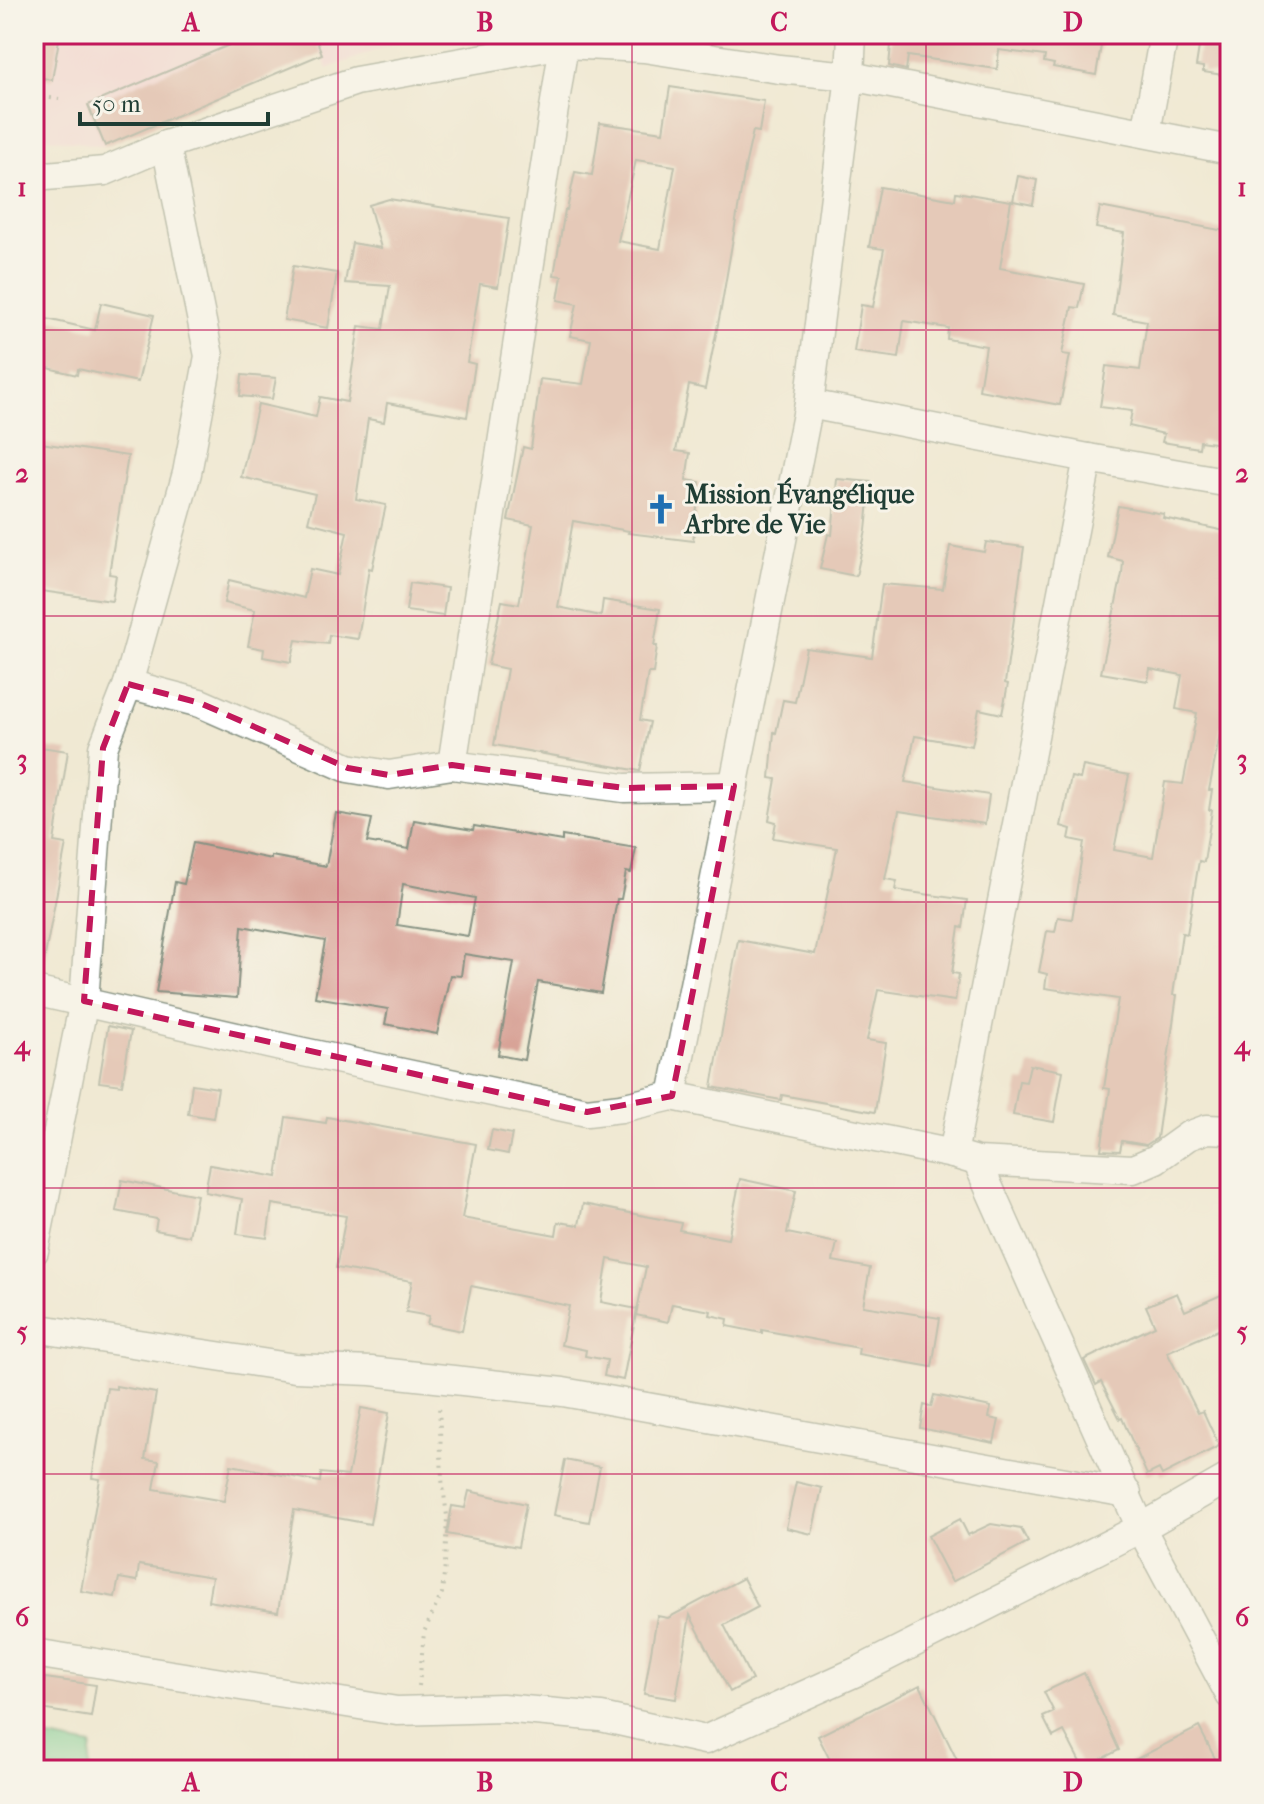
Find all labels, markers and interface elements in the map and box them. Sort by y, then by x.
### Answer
text: A [181,7,201,38]
text: B [477,7,494,38]
text: C [770,7,788,38]
text: D [1063,7,1083,38]
scale bar [80,76,268,126]
text: 50 m [92,90,141,118]
text: 1 [17,172,27,203]
text: 1 [1237,172,1247,203]
text: 2 [15,458,29,489]
text: 2 [1235,458,1249,489]
place label: Mission Évangélique Arbre de Vie [683,477,915,540]
church icon: Mission Évangélique Arbre de Vie [644,492,678,526]
text: 3 [17,744,27,775]
text: 3 [1237,744,1247,775]
text: 4 [13,1030,31,1062]
text: 4 [1233,1030,1251,1062]
text: 5 [16,1316,28,1347]
text: 5 [1236,1316,1248,1347]
text: 6 [15,1602,30,1633]
text: 6 [1235,1602,1250,1633]
text: A [181,1767,201,1798]
text: B [477,1767,494,1798]
text: C [770,1767,788,1798]
text: D [1063,1767,1083,1798]

